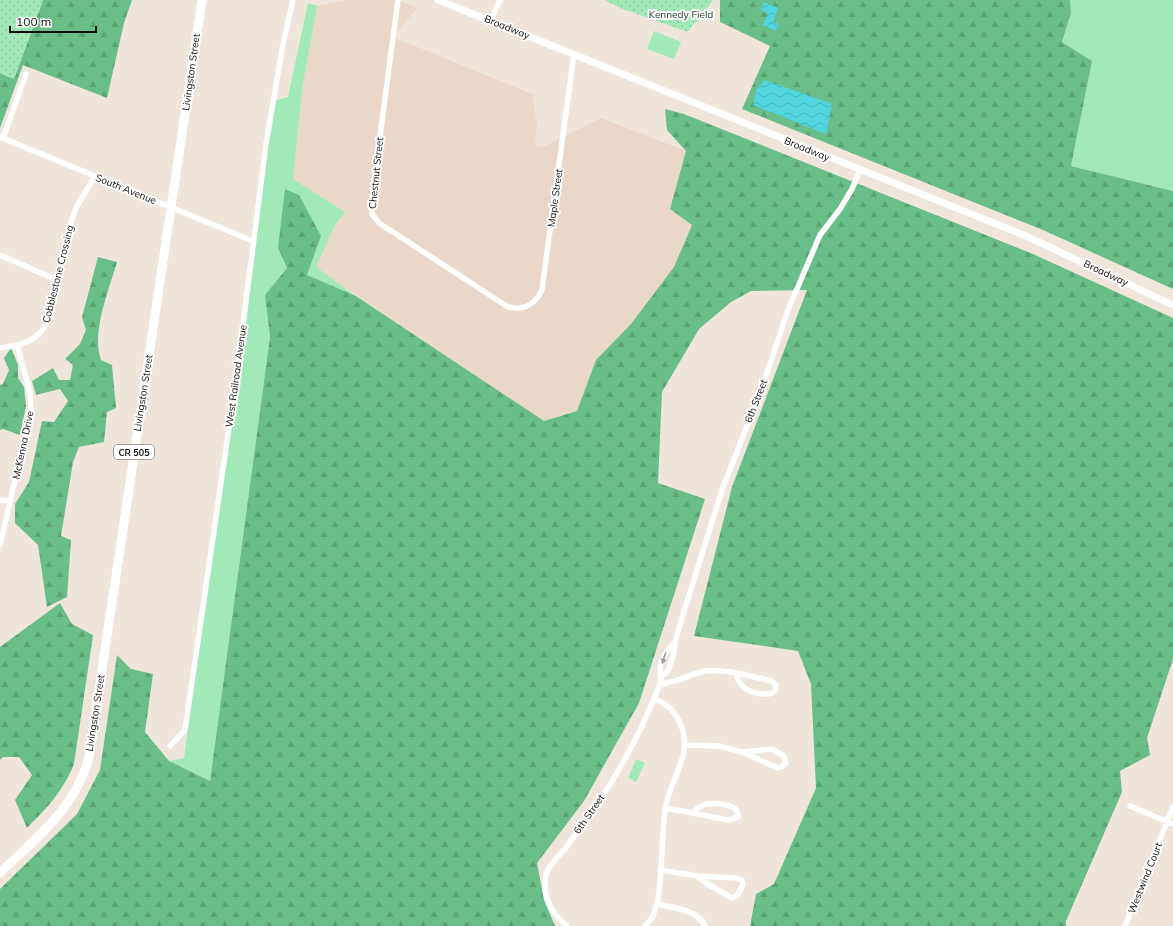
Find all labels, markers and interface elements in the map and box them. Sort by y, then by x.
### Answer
scale bar [10,8,96,34]
park label: Kennedy Field [649,8,713,21]
street label: Broadway [482,12,532,42]
text: 100 m [16,14,51,29]
street label: Livingston Street [179,32,203,111]
street label: Broadway [782,134,832,164]
street label: Chestnut Street [366,136,386,209]
street label: Maple Street [544,168,566,228]
street label: South Avenue [94,171,158,207]
street label: Cobblestone Crossing [40,224,76,324]
street label: Broadway [1082,257,1131,289]
street label: West Railroad Avenue [222,324,250,428]
street label: Livingston Street [131,353,156,432]
street label: 6th Street [742,377,770,425]
street label: McKenna Drive [9,410,37,480]
road number: CR 505 [114,445,154,459]
one-way arrow [661,652,667,664]
street label: Livingston Street [83,673,108,752]
street label: 6th Street [571,791,608,836]
street label: Westwind Court [1125,840,1165,915]

